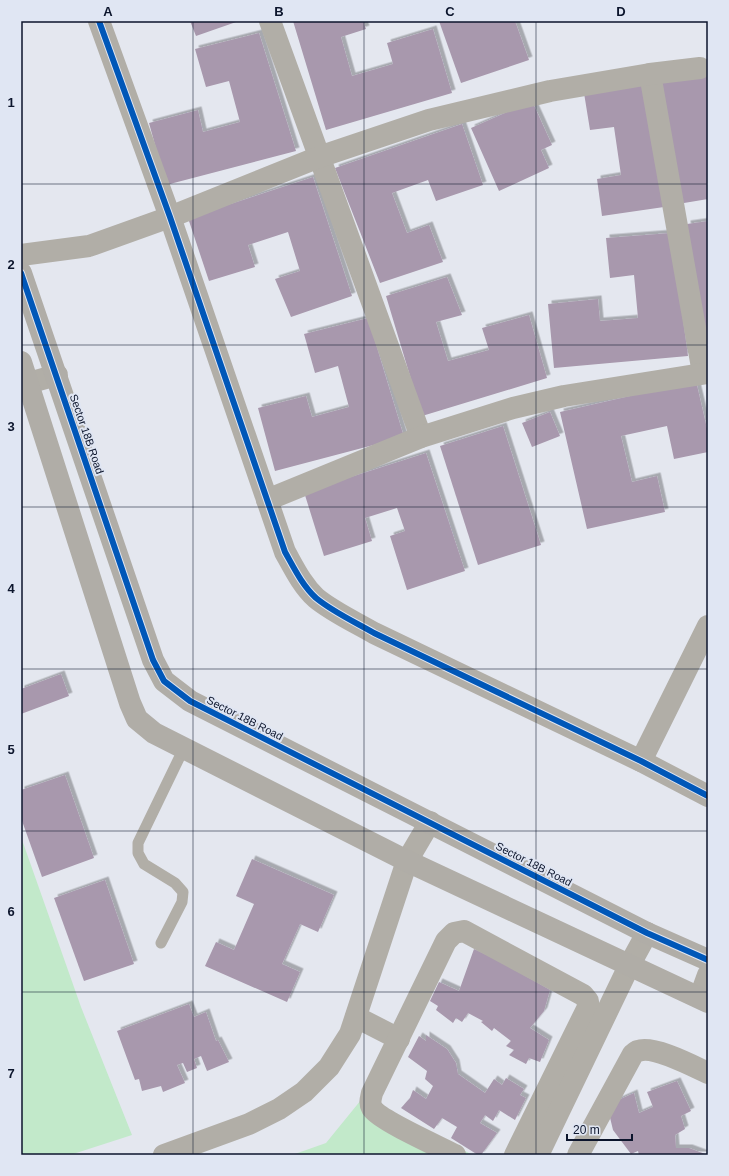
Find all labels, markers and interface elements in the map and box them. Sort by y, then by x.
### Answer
text: A [103,4,113,19]
text: B [274,4,284,19]
text: C [445,4,455,19]
text: D [616,4,626,19]
text: 1 [7,95,15,110]
text: 2 [7,257,15,272]
street label: Sector 18B Road [68,392,106,476]
text: 3 [7,419,15,434]
text: 4 [7,581,15,596]
street label: Sector 18B Road [205,694,285,742]
text: 5 [7,742,15,757]
street label: Sector 18B Road [494,840,574,888]
text: 6 [7,904,15,919]
text: 7 [7,1066,15,1081]
scale bar [567,1116,632,1142]
text: 20 m [573,1123,600,1137]

